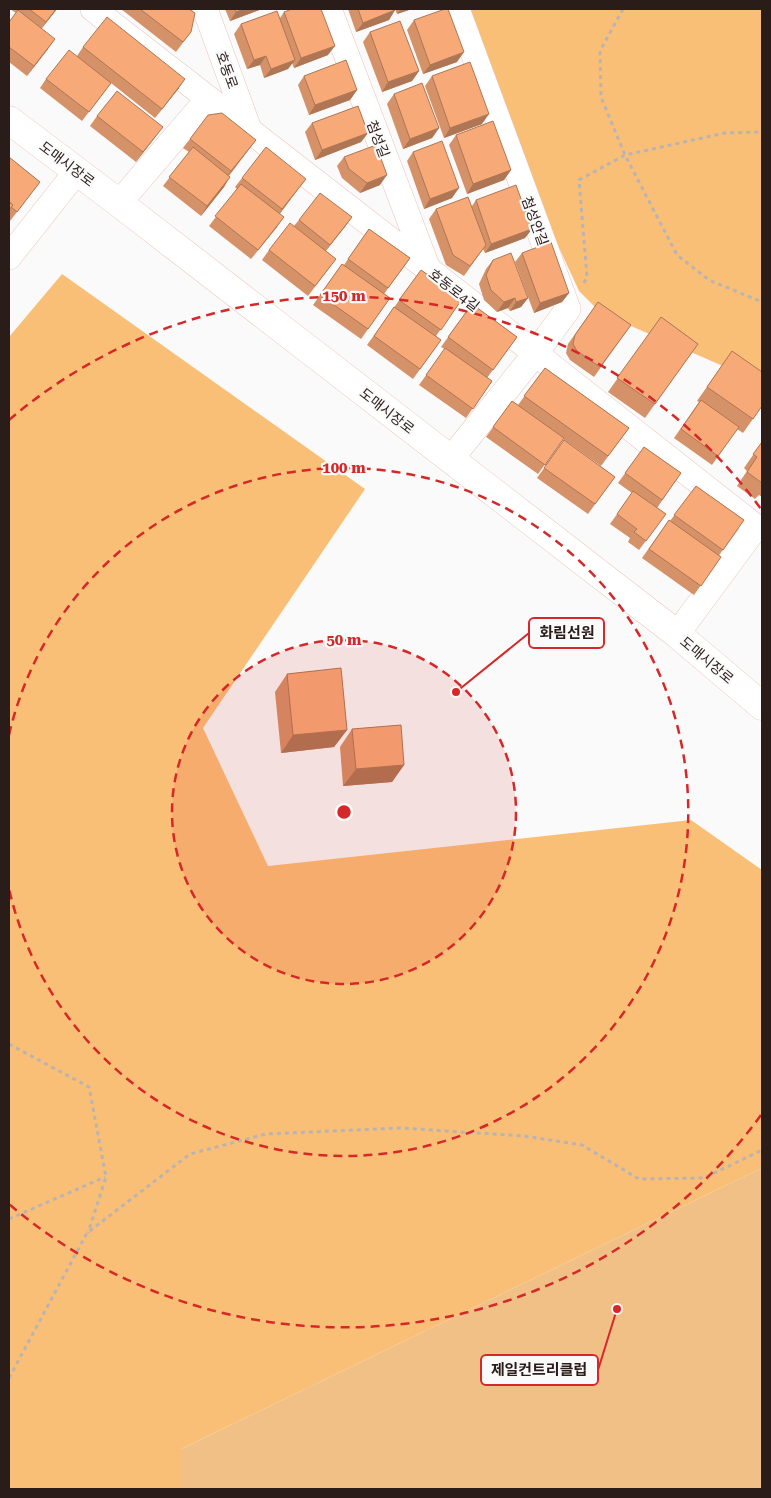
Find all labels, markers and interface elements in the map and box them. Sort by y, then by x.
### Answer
street label: 호동로 [213,49,241,91]
street label: 첨성길 [364,118,392,160]
street label: 도매시장로 [36,138,98,190]
street label: 첨성안길 [519,194,551,248]
street label: 호동로4길 [426,265,482,315]
text: 150 m [322,287,366,305]
street label: 도매시장로 [357,385,417,437]
text: 100 m [322,459,366,477]
callout: 화림선원 [529,618,604,648]
text: 화림선원 [539,624,595,642]
text: 50 m [326,631,362,649]
street label: 도매시장로 [677,633,737,687]
centre of rings [335,803,353,821]
callout: 제일컨트리클럽 [481,1355,598,1385]
text: 제일컨트리클럽 [491,1361,587,1379]

